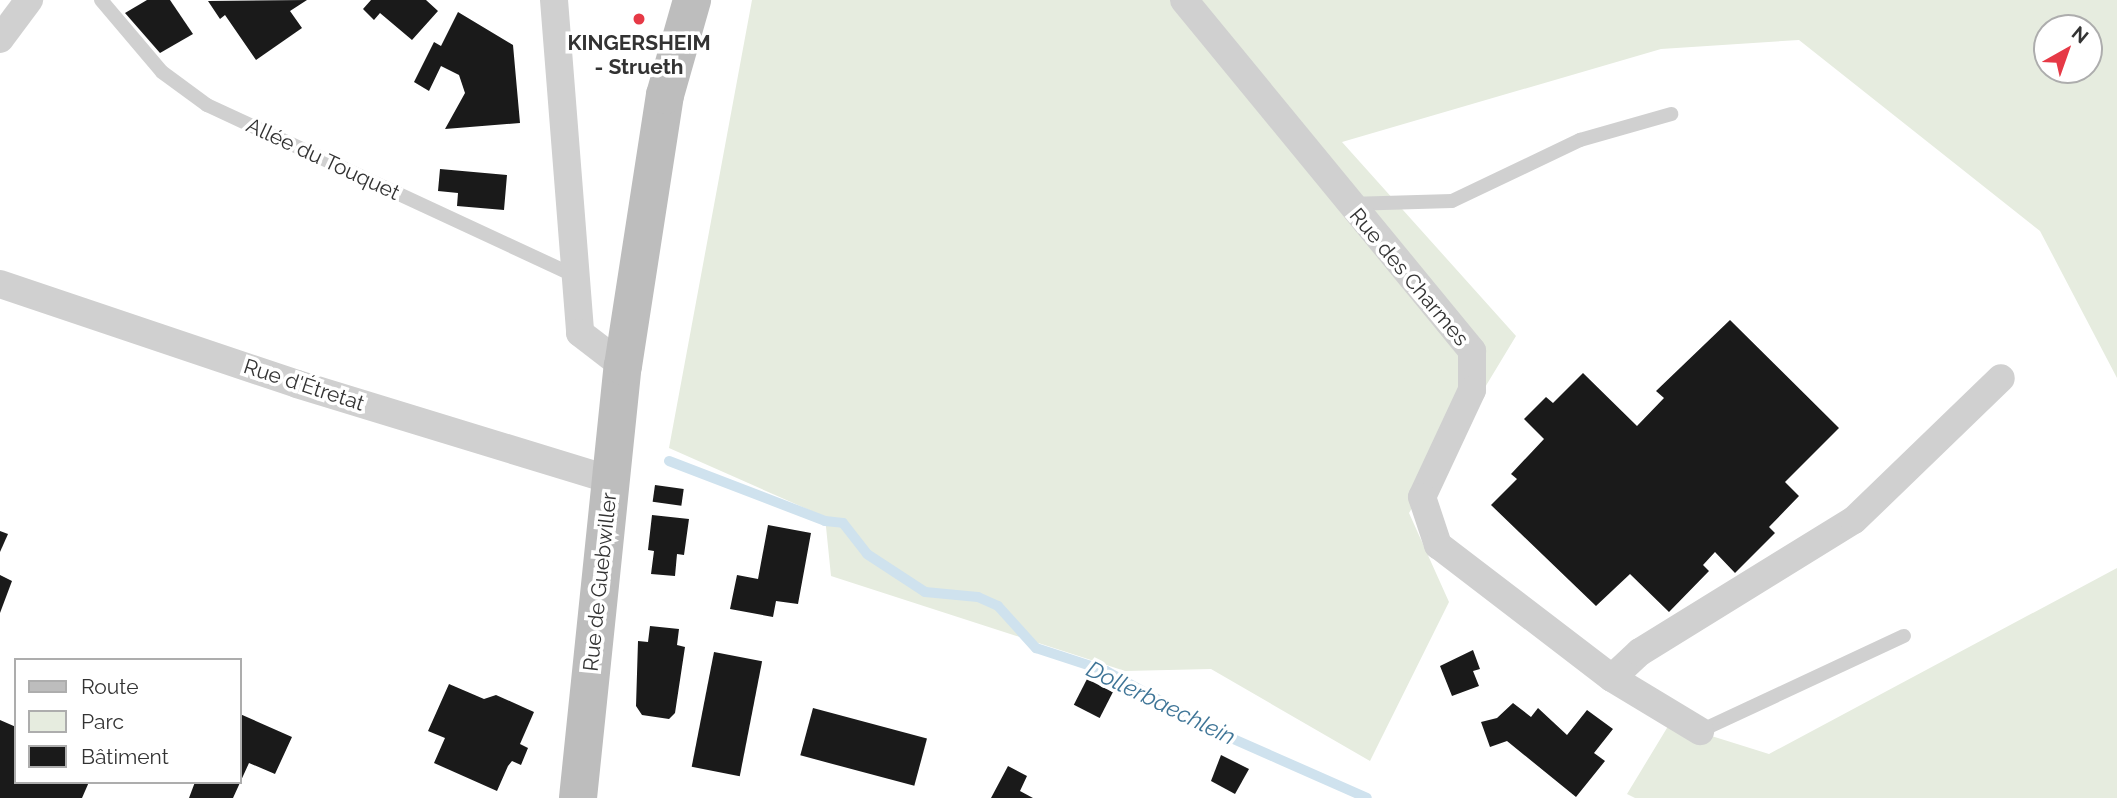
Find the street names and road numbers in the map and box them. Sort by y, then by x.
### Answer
street label: Allée du Touquet [242,112,404,206]
street label: Rue des Charmes [1344,203,1474,351]
street label: Rue d'Étretat [241,354,367,416]
street label: Rue de Guebwiller [578,491,622,673]

